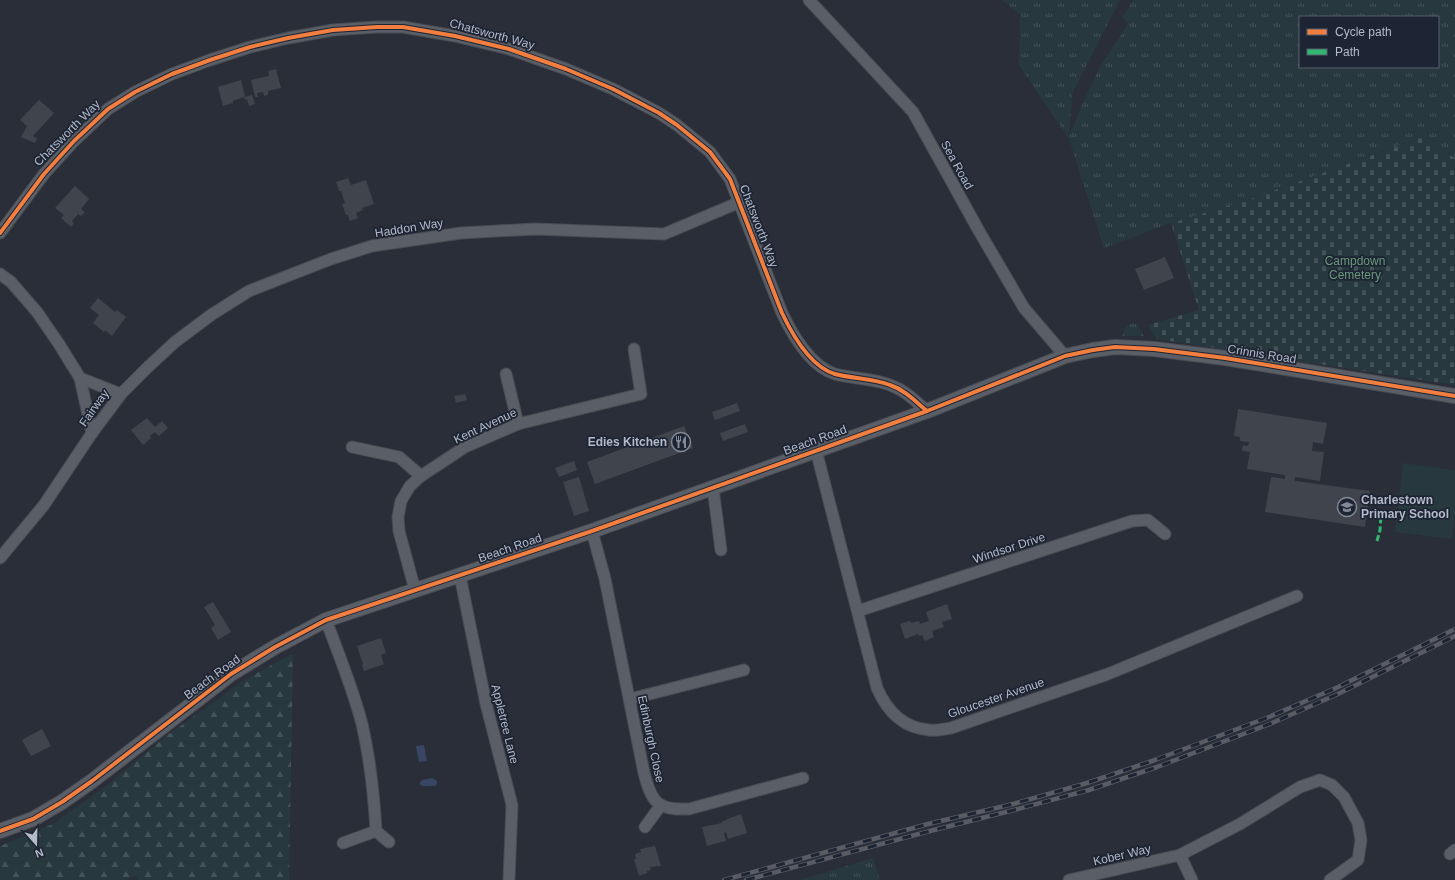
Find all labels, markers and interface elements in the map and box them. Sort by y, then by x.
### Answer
street label: Chatsworth Way [448,16,536,52]
legend [1299,16,1439,68]
text: Cycle path [1335,25,1392,39]
text: Path [1335,45,1360,59]
street label: Chatsworth Way [31,97,103,169]
street label: Sea Road [938,138,976,192]
street label: Chatsworth Way [737,183,781,269]
street label: Haddon Way [374,216,444,240]
park label: Campdown Cemetery [1325,254,1385,282]
street label: Crinnis Road [1227,342,1297,366]
street label: Fairway [76,387,112,429]
street label: Kent Avenue [451,405,519,447]
street label: Beach Road [782,422,848,458]
restaurant icon: Edies Kitchen [670,431,692,453]
place label: Edies Kitchen [588,435,667,449]
place label: Charlestown Primary School [1361,493,1449,521]
school or university icon: Charlestown Primary School [1336,496,1358,518]
street label: Windsor Drive [971,530,1047,566]
street label: Beach Road [476,531,544,565]
street label: Beach Road [181,652,243,702]
street label: Gloucester Avenue [946,675,1046,721]
street label: Appletree Lane [488,683,522,765]
street label: Edinburgh Close [635,694,667,784]
north arrow [16,824,56,864]
street label: Kober Way [1092,842,1152,868]
text: N [34,846,45,860]

